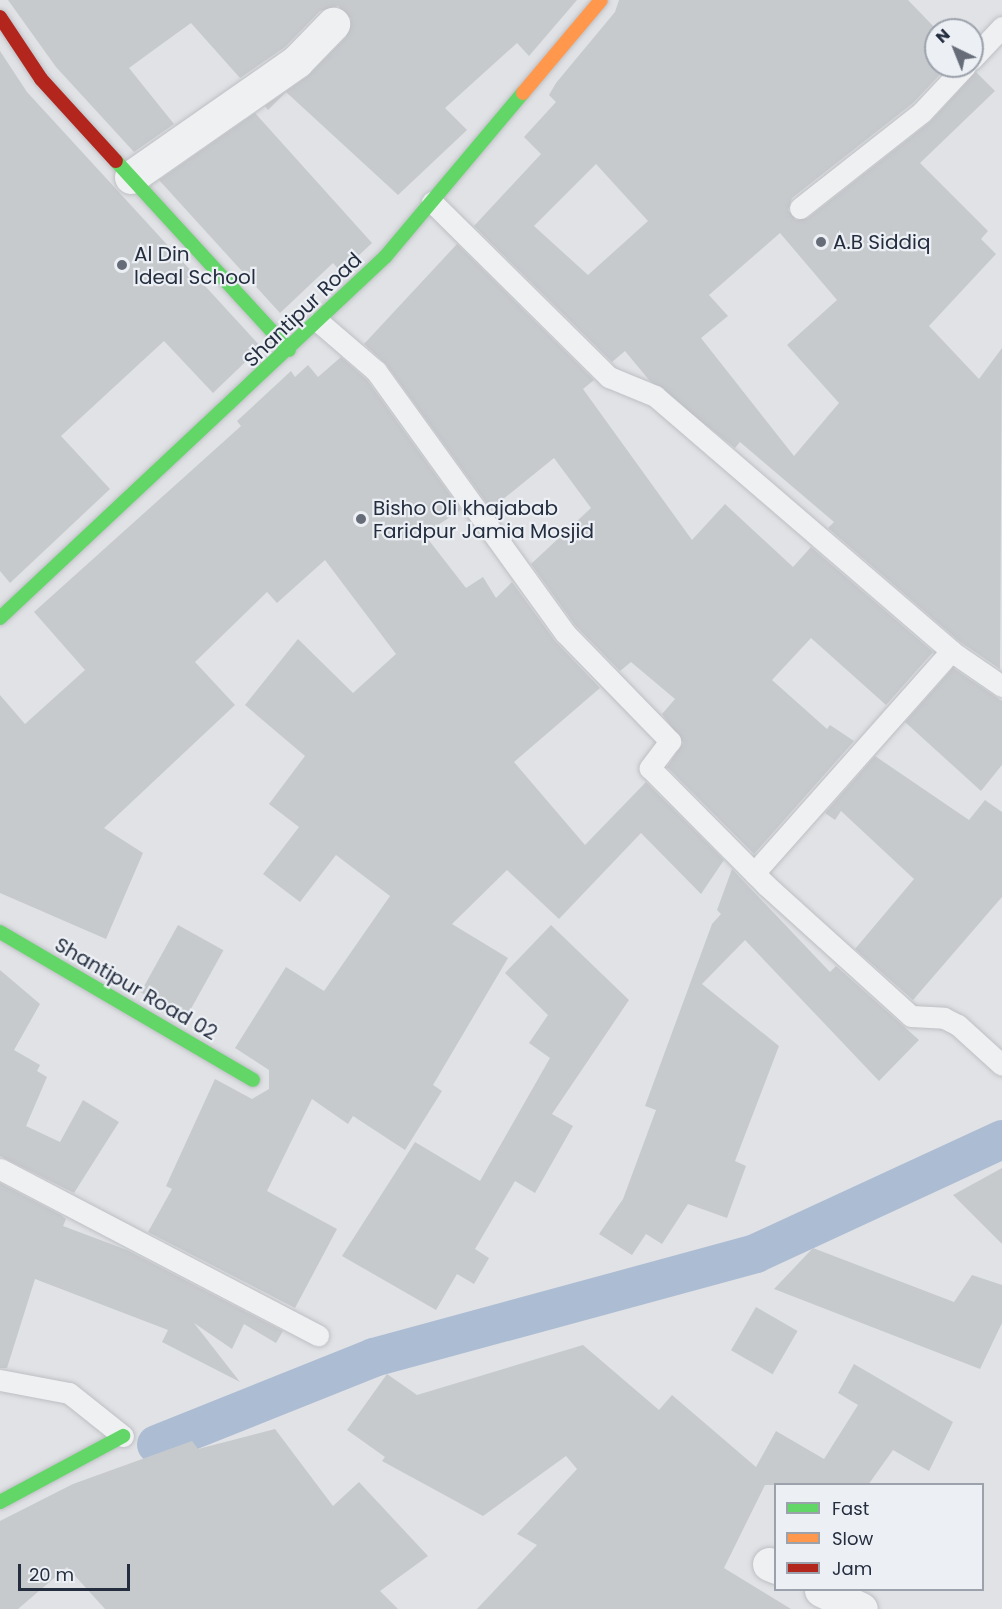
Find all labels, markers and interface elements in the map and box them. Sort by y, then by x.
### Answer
north arrow [924,18,984,78]
text: N [930,23,955,48]
place label: A.B Siddiq [833,230,930,254]
marker: A.B Siddiq [814,235,828,249]
place label: Al Din Ideal School [134,242,256,289]
street label: Shantipur Road [239,248,367,372]
marker: Al Din Ideal School [115,258,129,272]
place label: Bisho Oli khajabab Faridpur Jamia Mosjid [373,496,594,543]
marker: Bisho Oli khajabab Faridpur Jamia Mosjid [354,512,368,526]
street label: Shantipur Road 02 [51,933,221,1045]
legend [774,1483,984,1591]
text: Fast [832,1496,869,1521]
text: Slow [832,1526,873,1551]
scale bar [21,1552,134,1590]
text: Jam [832,1556,872,1581]
text: 20 m [29,1562,74,1587]

